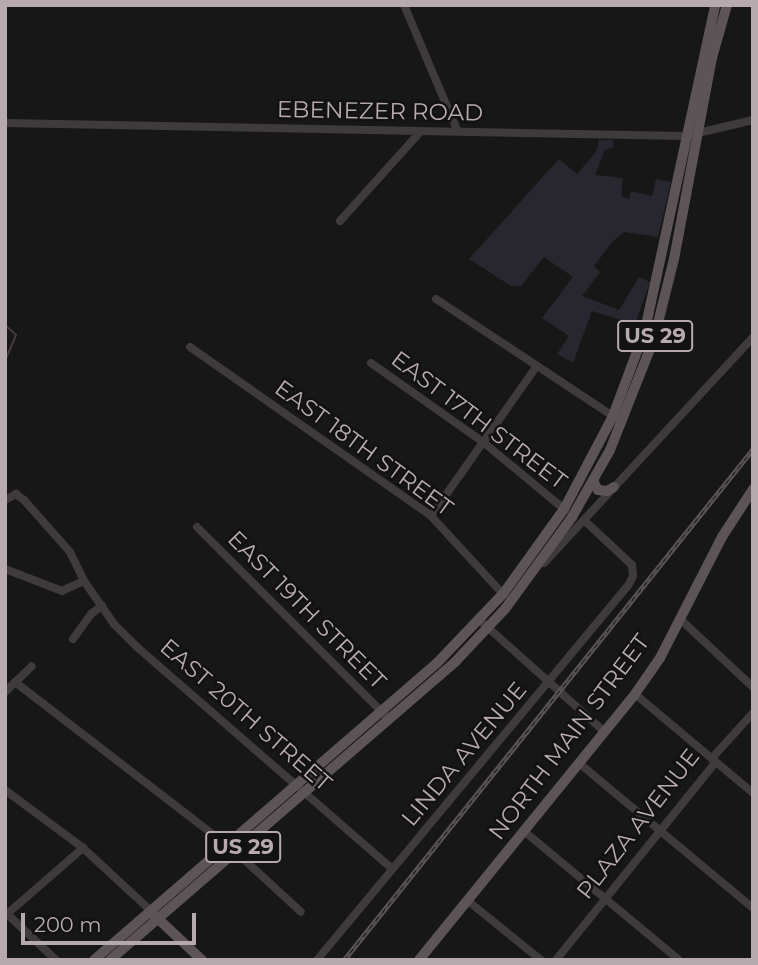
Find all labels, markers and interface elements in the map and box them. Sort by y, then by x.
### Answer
street label: EBENEZER ROAD [277,95,483,127]
road number: US 29 [616,318,694,354]
street label: EAST 17TH STREET [386,345,572,495]
street label: EAST 18TH STREET [270,374,458,522]
street label: EAST 19TH STREET [222,525,392,695]
street label: NORTH MAIN STREET [483,629,655,845]
street label: EAST 20TH STREET [155,633,337,797]
street label: LINDA AVENUE [396,676,532,832]
street label: PLAZA AVENUE [571,743,705,905]
road number: US 29 [204,830,282,864]
scale bar [24,898,200,942]
text: 200 m [34,912,101,937]

